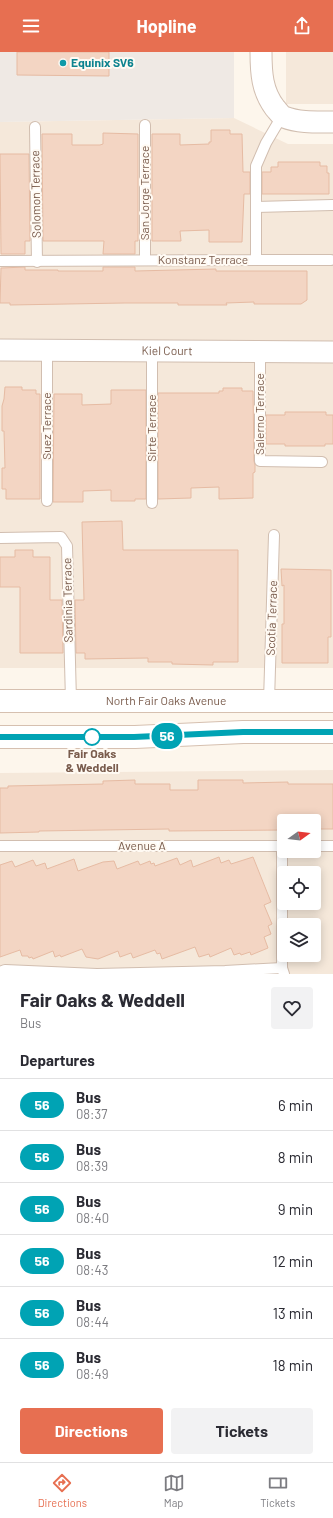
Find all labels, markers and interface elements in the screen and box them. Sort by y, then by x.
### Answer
icon: menu [20,15,42,37]
text: Hopline [136,15,197,37]
icon: share [291,15,313,37]
place label: Equinix SV6 [71,55,134,69]
marker: Equinix SV6 [58,58,68,68]
street label: San Jorge Terrace [137,146,151,240]
street label: Solomon Terrace [27,150,43,238]
street label: Konstanz Terrace [158,252,248,266]
street label: Kiel Court [141,343,193,357]
street label: Salerno Terrace [252,373,266,455]
street label: Suez Terrace [39,392,53,460]
street label: Sirte Terrace [144,394,158,462]
street label: Sardinia Terrace [59,557,75,643]
street label: Scotia Terrace [263,580,279,656]
street label: North Fair Oaks Avenue [106,693,226,707]
line badge: 56 [149,723,185,749]
text: 56 [159,727,175,744]
marker: Fair Oaks & Weddell [83,728,101,746]
place label: Fair Oaks & Weddell [65,746,119,774]
north arrow [277,814,321,858]
map controls [277,814,321,962]
street label: Avenue A [118,838,166,852]
button: locate [277,866,321,910]
button: layers [277,918,321,962]
button: heart [271,987,313,1029]
text: Fair Oaks & Weddell [20,988,185,1011]
text: Bus [20,1015,41,1031]
text: Departures [20,1051,95,1069]
text: Bus [76,1088,101,1106]
text: 56 [34,1096,50,1113]
text: 6 min [278,1096,313,1114]
text: 08:37 [76,1106,107,1122]
text: Bus [76,1140,101,1158]
text: 56 [34,1148,50,1165]
text: 8 min [278,1148,313,1166]
text: 08:39 [76,1158,108,1174]
text: Bus [76,1192,101,1210]
text: 56 [34,1200,50,1217]
text: 9 min [278,1200,313,1218]
text: 08:40 [76,1210,109,1226]
text: Bus [76,1244,101,1262]
text: 56 [34,1252,50,1269]
text: 12 min [272,1252,313,1270]
text: 08:43 [76,1262,108,1278]
text: Bus [76,1296,101,1314]
text: 56 [34,1304,50,1321]
text: 13 min [273,1304,313,1322]
text: 08:44 [76,1314,109,1330]
text: Bus [76,1348,101,1366]
text: 56 [34,1356,50,1373]
text: 18 min [273,1356,313,1374]
text: 08:49 [76,1366,108,1382]
button: Directions [20,1408,163,1454]
button: Tickets [171,1408,313,1454]
tab: Directions [38,1472,87,1509]
tab: Map [163,1472,185,1509]
tab: Tickets [260,1472,295,1509]

